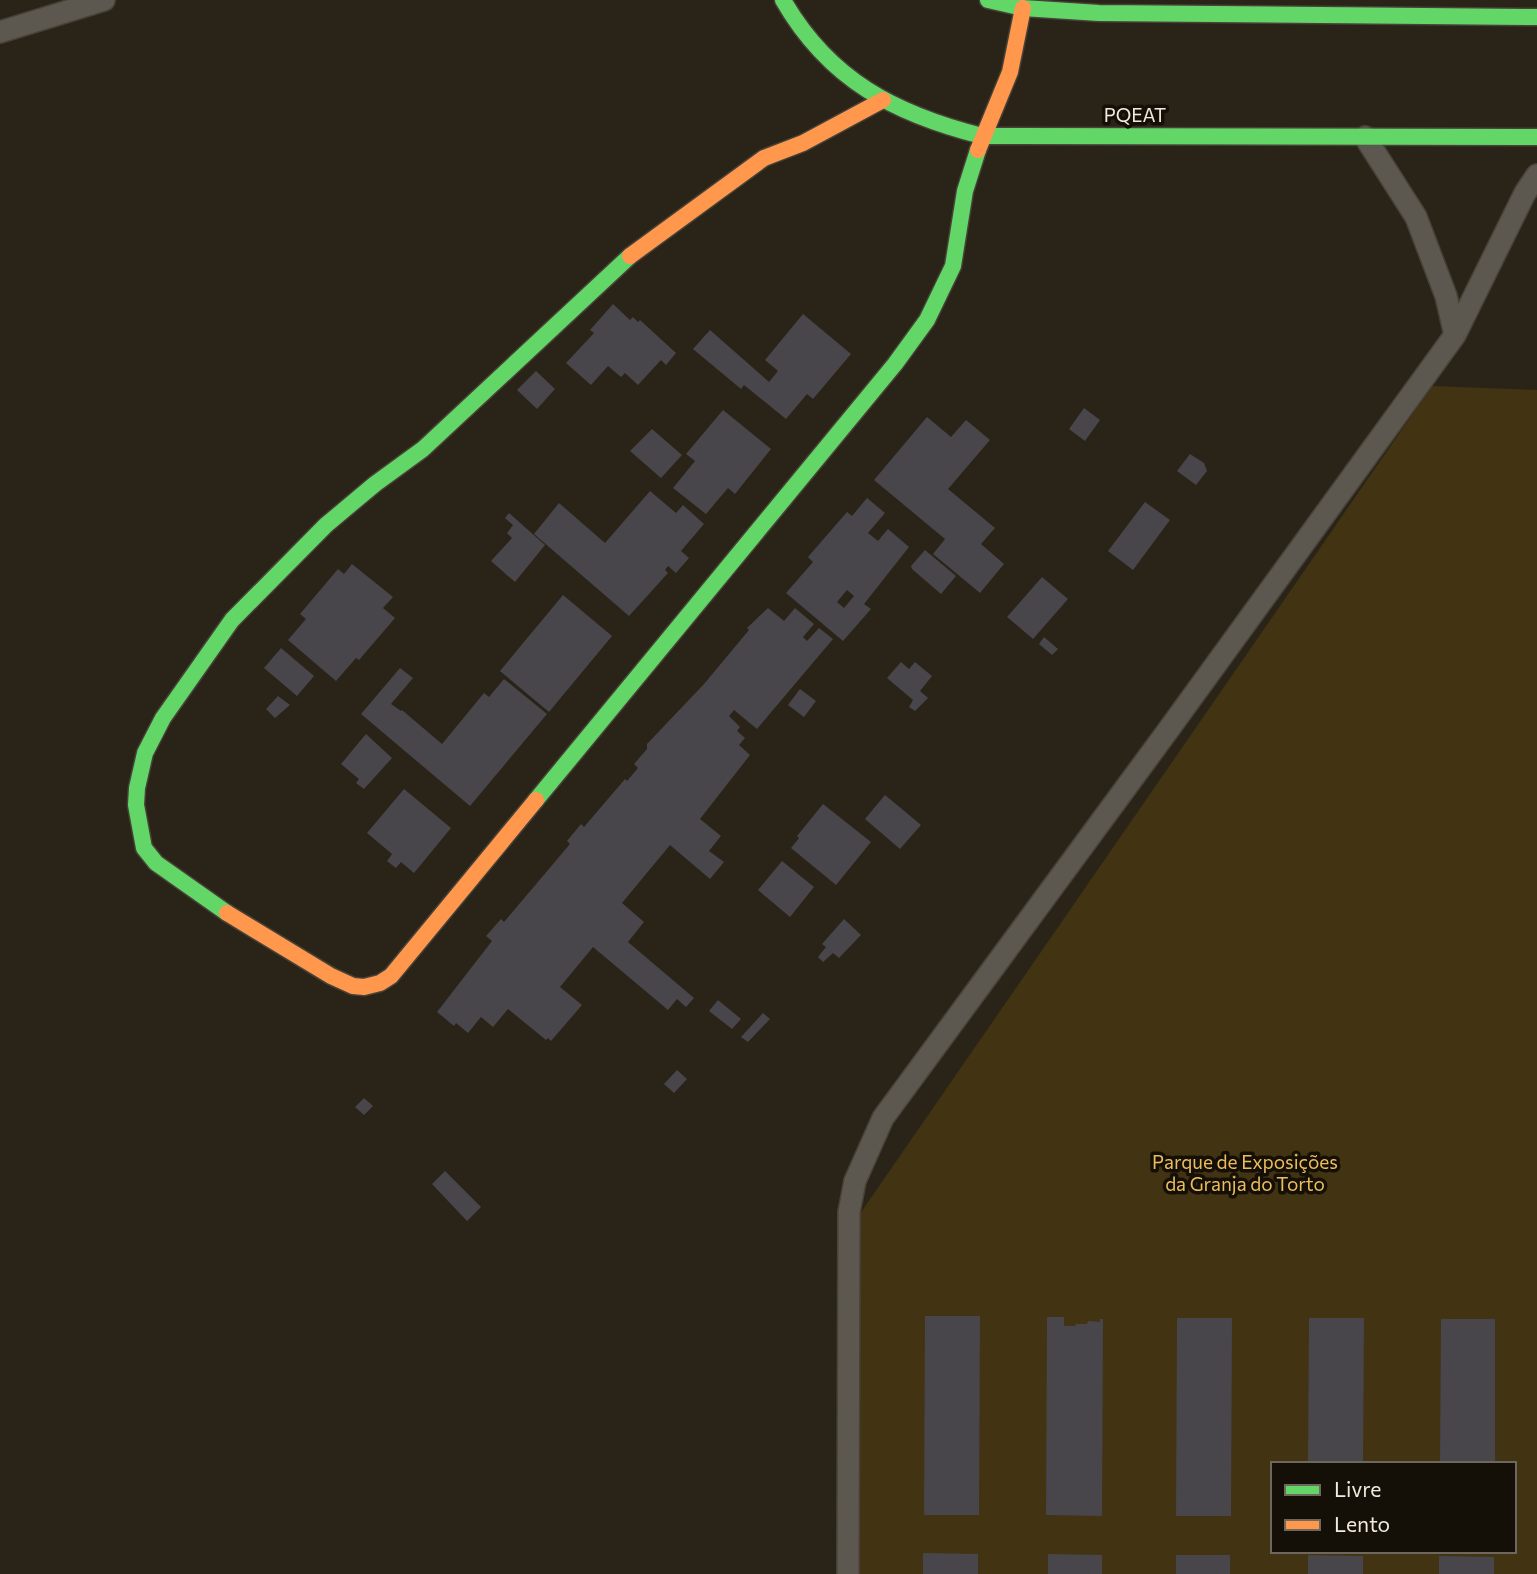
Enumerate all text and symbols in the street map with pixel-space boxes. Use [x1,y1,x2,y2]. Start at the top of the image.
street label: PQEAT [1104,103,1166,126]
park label: Parque de Exposições da Granja do Torto [1152,1150,1338,1195]
legend [1271,1462,1516,1553]
text: Livre [1334,1476,1381,1501]
text: Lento [1334,1511,1390,1536]

